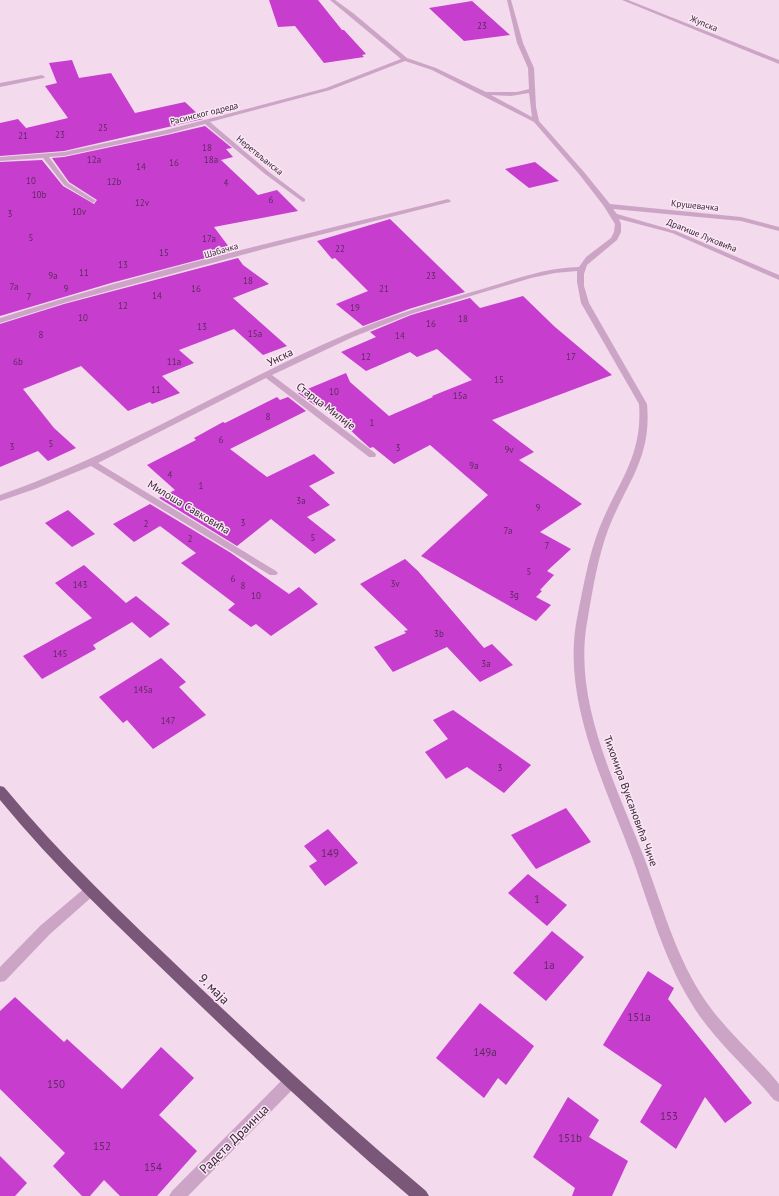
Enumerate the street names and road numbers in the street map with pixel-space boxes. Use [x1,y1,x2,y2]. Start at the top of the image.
street label: Жупска [688,12,720,34]
street label: Расинског одреда [169,99,239,127]
street label: Неретвљанска [234,133,286,177]
street label: Крушевачка [671,197,719,213]
street label: Драгише Луковића [665,216,739,254]
street label: Шабачка [203,240,239,260]
street label: Унска [265,345,295,369]
street label: Старца Милије [294,379,359,433]
street label: Милоша Савковића [145,477,233,537]
street label: Тихомира Вуксановића Чиче [601,734,661,869]
street label: 9. маја [195,970,233,1008]
street label: Радета Драинца [196,1101,272,1177]

